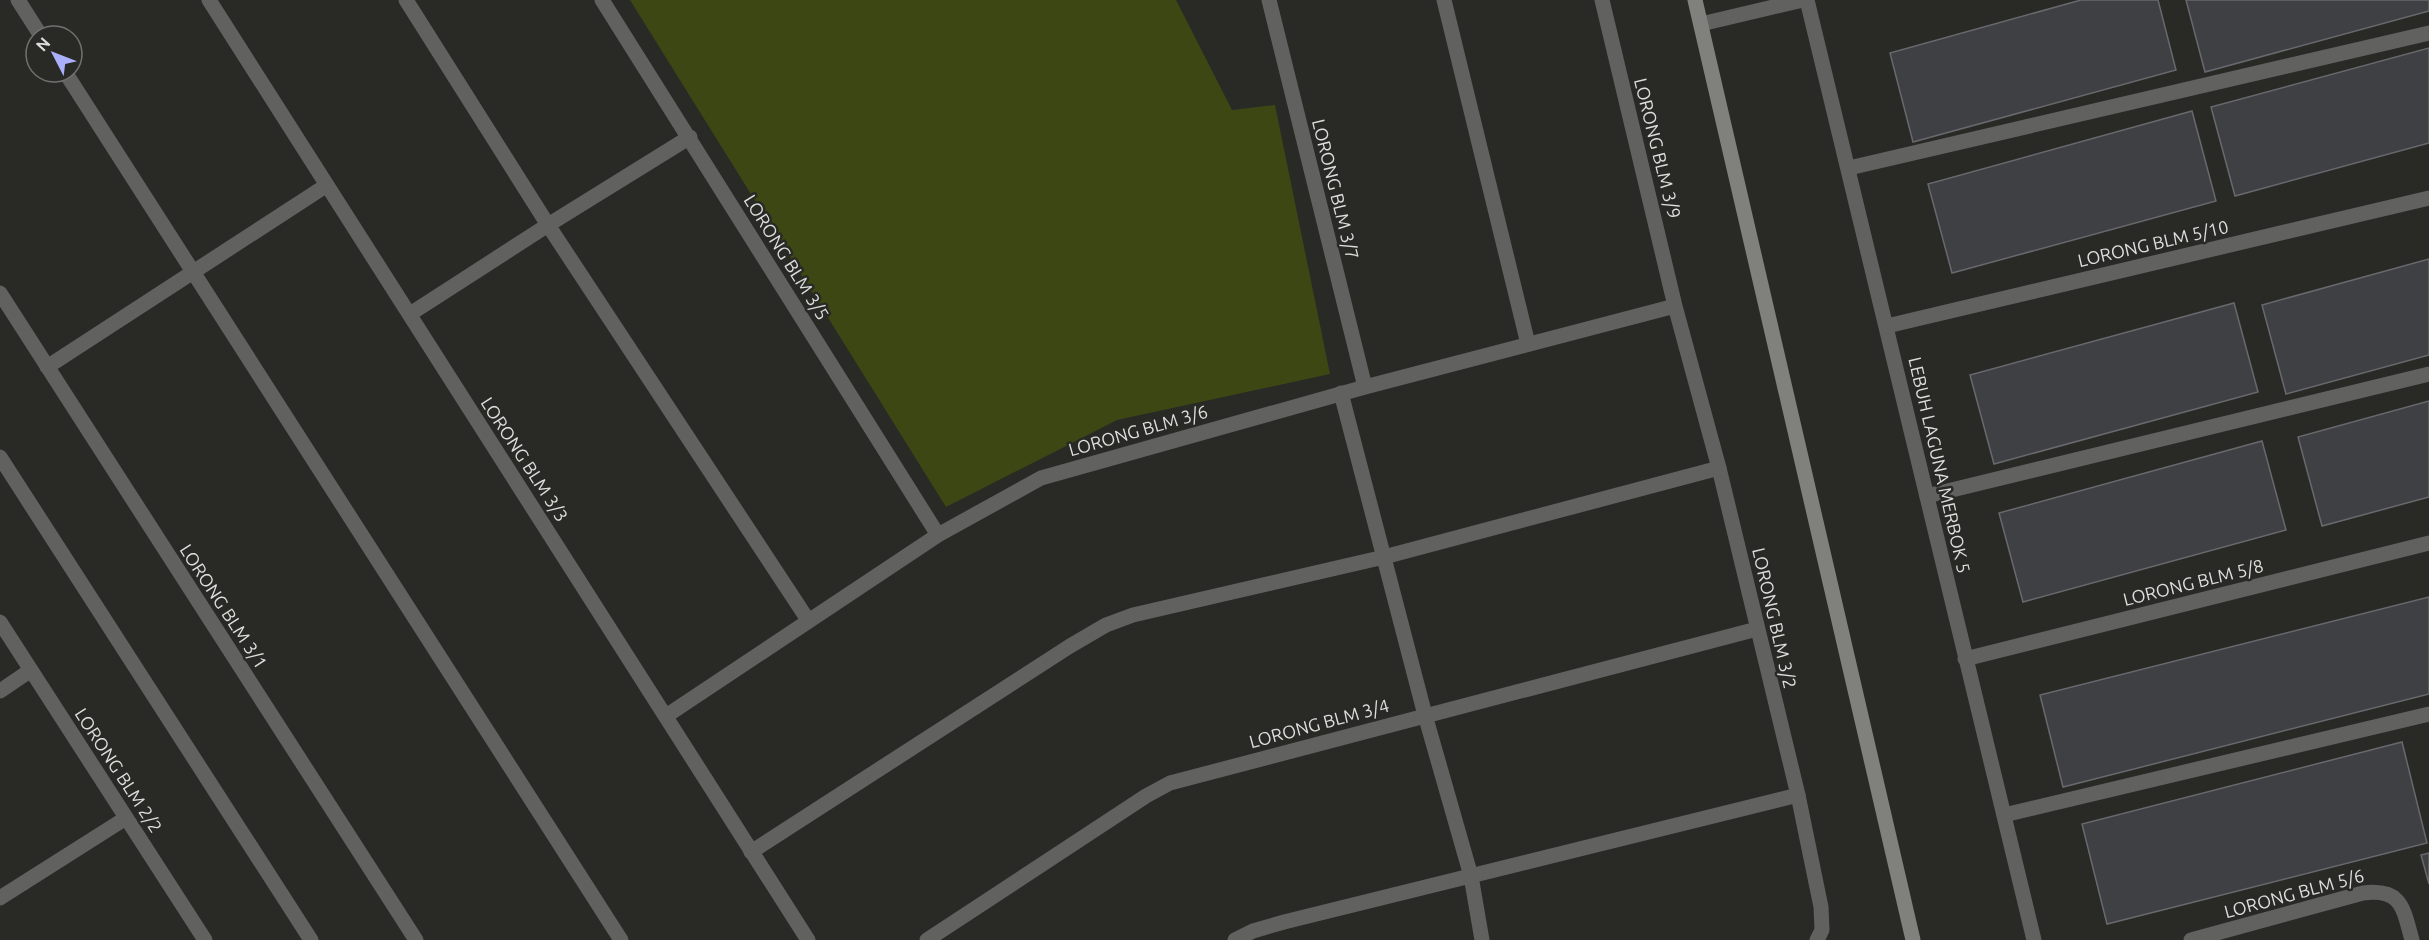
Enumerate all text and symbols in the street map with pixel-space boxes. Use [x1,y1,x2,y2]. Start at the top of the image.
north arrow [24,24,84,84]
text: N [32,34,54,54]
street label: LORONG BLM 3/9 [1631,76,1685,220]
street label: LORONG BLM 3/7 [1309,117,1363,261]
street label: LORONG BLM 3/5 [740,191,834,323]
street label: LORONG BLM 5/10 [2076,216,2230,270]
street label: LEBUH LAGUNA MERBOK 5 [1905,355,1975,575]
street label: LORONG BLM 3/3 [477,393,573,525]
street label: LORONG BLM 3/6 [1066,401,1210,459]
street label: LORONG BLM 3/1 [176,540,272,672]
street label: LORONG BLM 3/2 [1749,546,1801,690]
street label: LORONG BLM 5/8 [2121,555,2265,609]
street label: LORONG BLM 3/4 [1247,695,1391,751]
street label: LORONG BLM 2/2 [71,704,167,836]
street label: LORONG BLM 5/6 [2222,865,2366,921]

